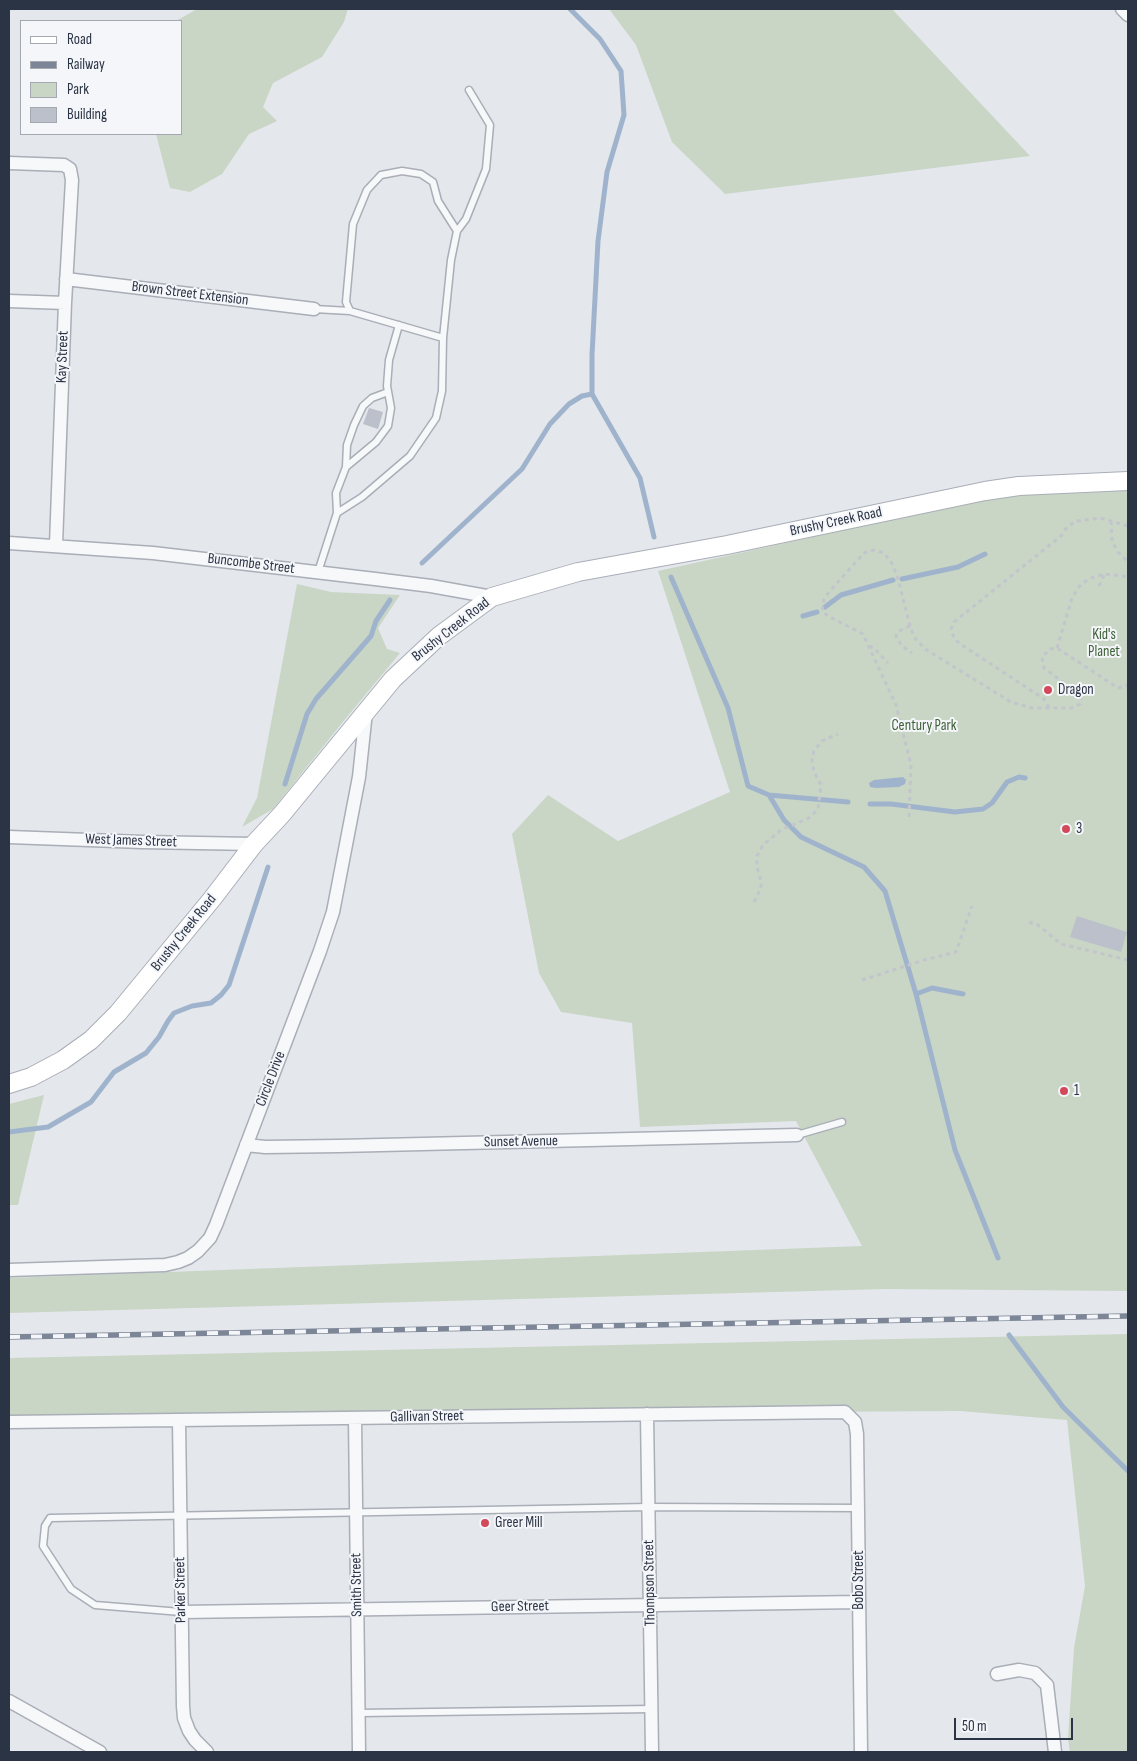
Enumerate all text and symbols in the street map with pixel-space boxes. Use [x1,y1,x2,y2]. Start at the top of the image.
legend [20,20,182,135]
text: Road [67,30,92,49]
text: Railway [67,55,105,74]
text: Park [67,80,89,99]
text: Building [67,105,107,124]
street label: Brown Street Extension [131,278,249,310]
street label: Kay Street [53,331,73,383]
street label: Brushy Creek Road [788,503,884,541]
street label: Buncombe Street [207,550,295,578]
street label: Brushy Creek Road [409,594,493,666]
park label: Kid's Planet [1088,626,1120,661]
place label: Dragon [1058,681,1094,699]
marker: Dragon [1042,684,1054,696]
park label: Century Park [891,717,957,735]
place label: 3 [1076,820,1082,838]
marker: 3 [1060,823,1072,835]
street label: West James Street [85,830,177,852]
street label: Brushy Creek Road [148,891,220,975]
street label: Circle Drive [252,1049,290,1109]
place label: 1 [1074,1082,1079,1100]
marker: 1 [1058,1085,1070,1097]
street label: Sunset Avenue [484,1132,558,1152]
street label: Gallivan Street [390,1407,464,1427]
place label: Greer Mill [495,1514,543,1532]
marker: Greer Mill [479,1517,491,1529]
street label: Thompson Street [640,1540,660,1626]
street label: Bobo Street [850,1550,868,1610]
street label: Smith Street [347,1553,367,1617]
street label: Parker Street [171,1557,191,1623]
street label: Geer Street [491,1597,549,1617]
scale bar [957,1708,1076,1740]
text: 50 m [962,1717,987,1736]

